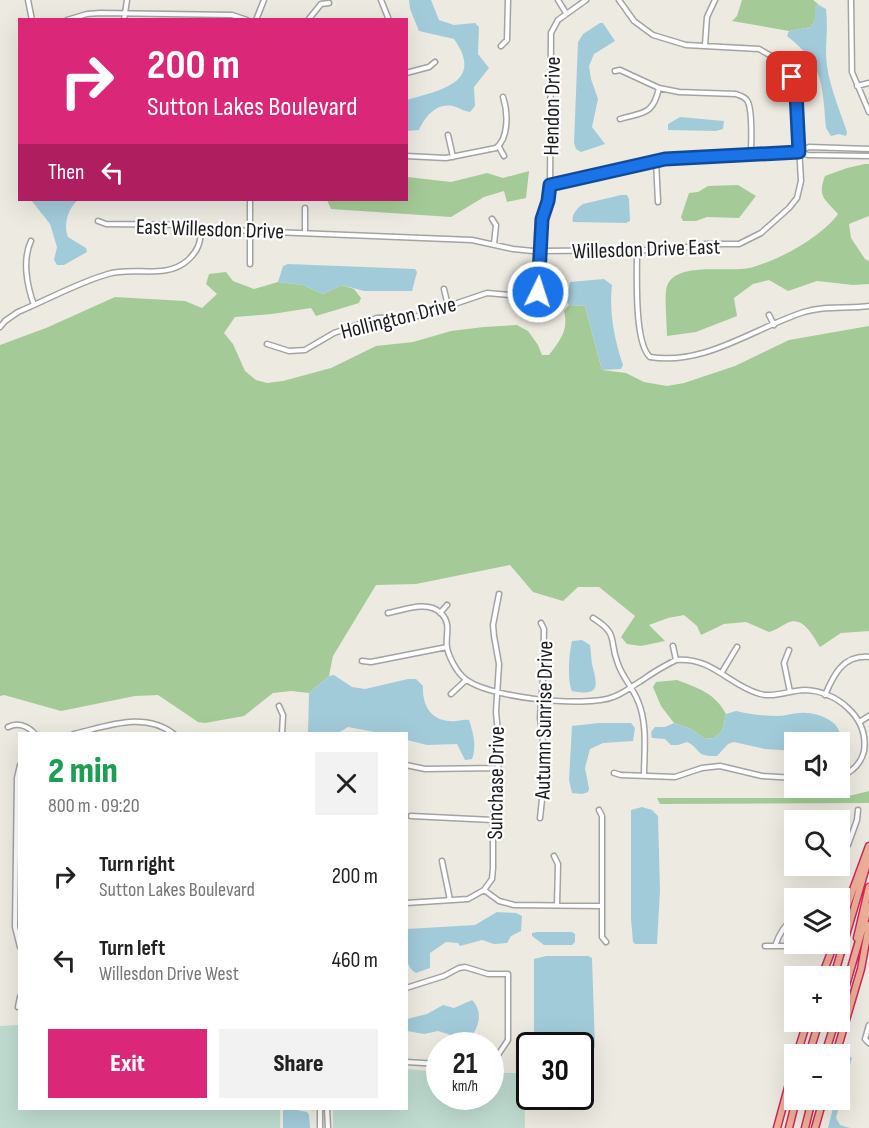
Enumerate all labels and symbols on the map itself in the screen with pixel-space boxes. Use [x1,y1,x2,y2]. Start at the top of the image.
pin [766,51,817,102]
street label: Hendon Drive [538,56,567,156]
street label: East Willesdon Drive [135,213,285,246]
street label: Willesdon Drive East [571,233,721,266]
position arrow [506,260,570,324]
street label: Hollington Drive [338,291,459,346]
street label: Autumn Sunrise Drive [530,640,559,801]
street label: Sunchase Drive [482,726,511,840]
speed limit sign: 30 [516,1032,594,1110]

